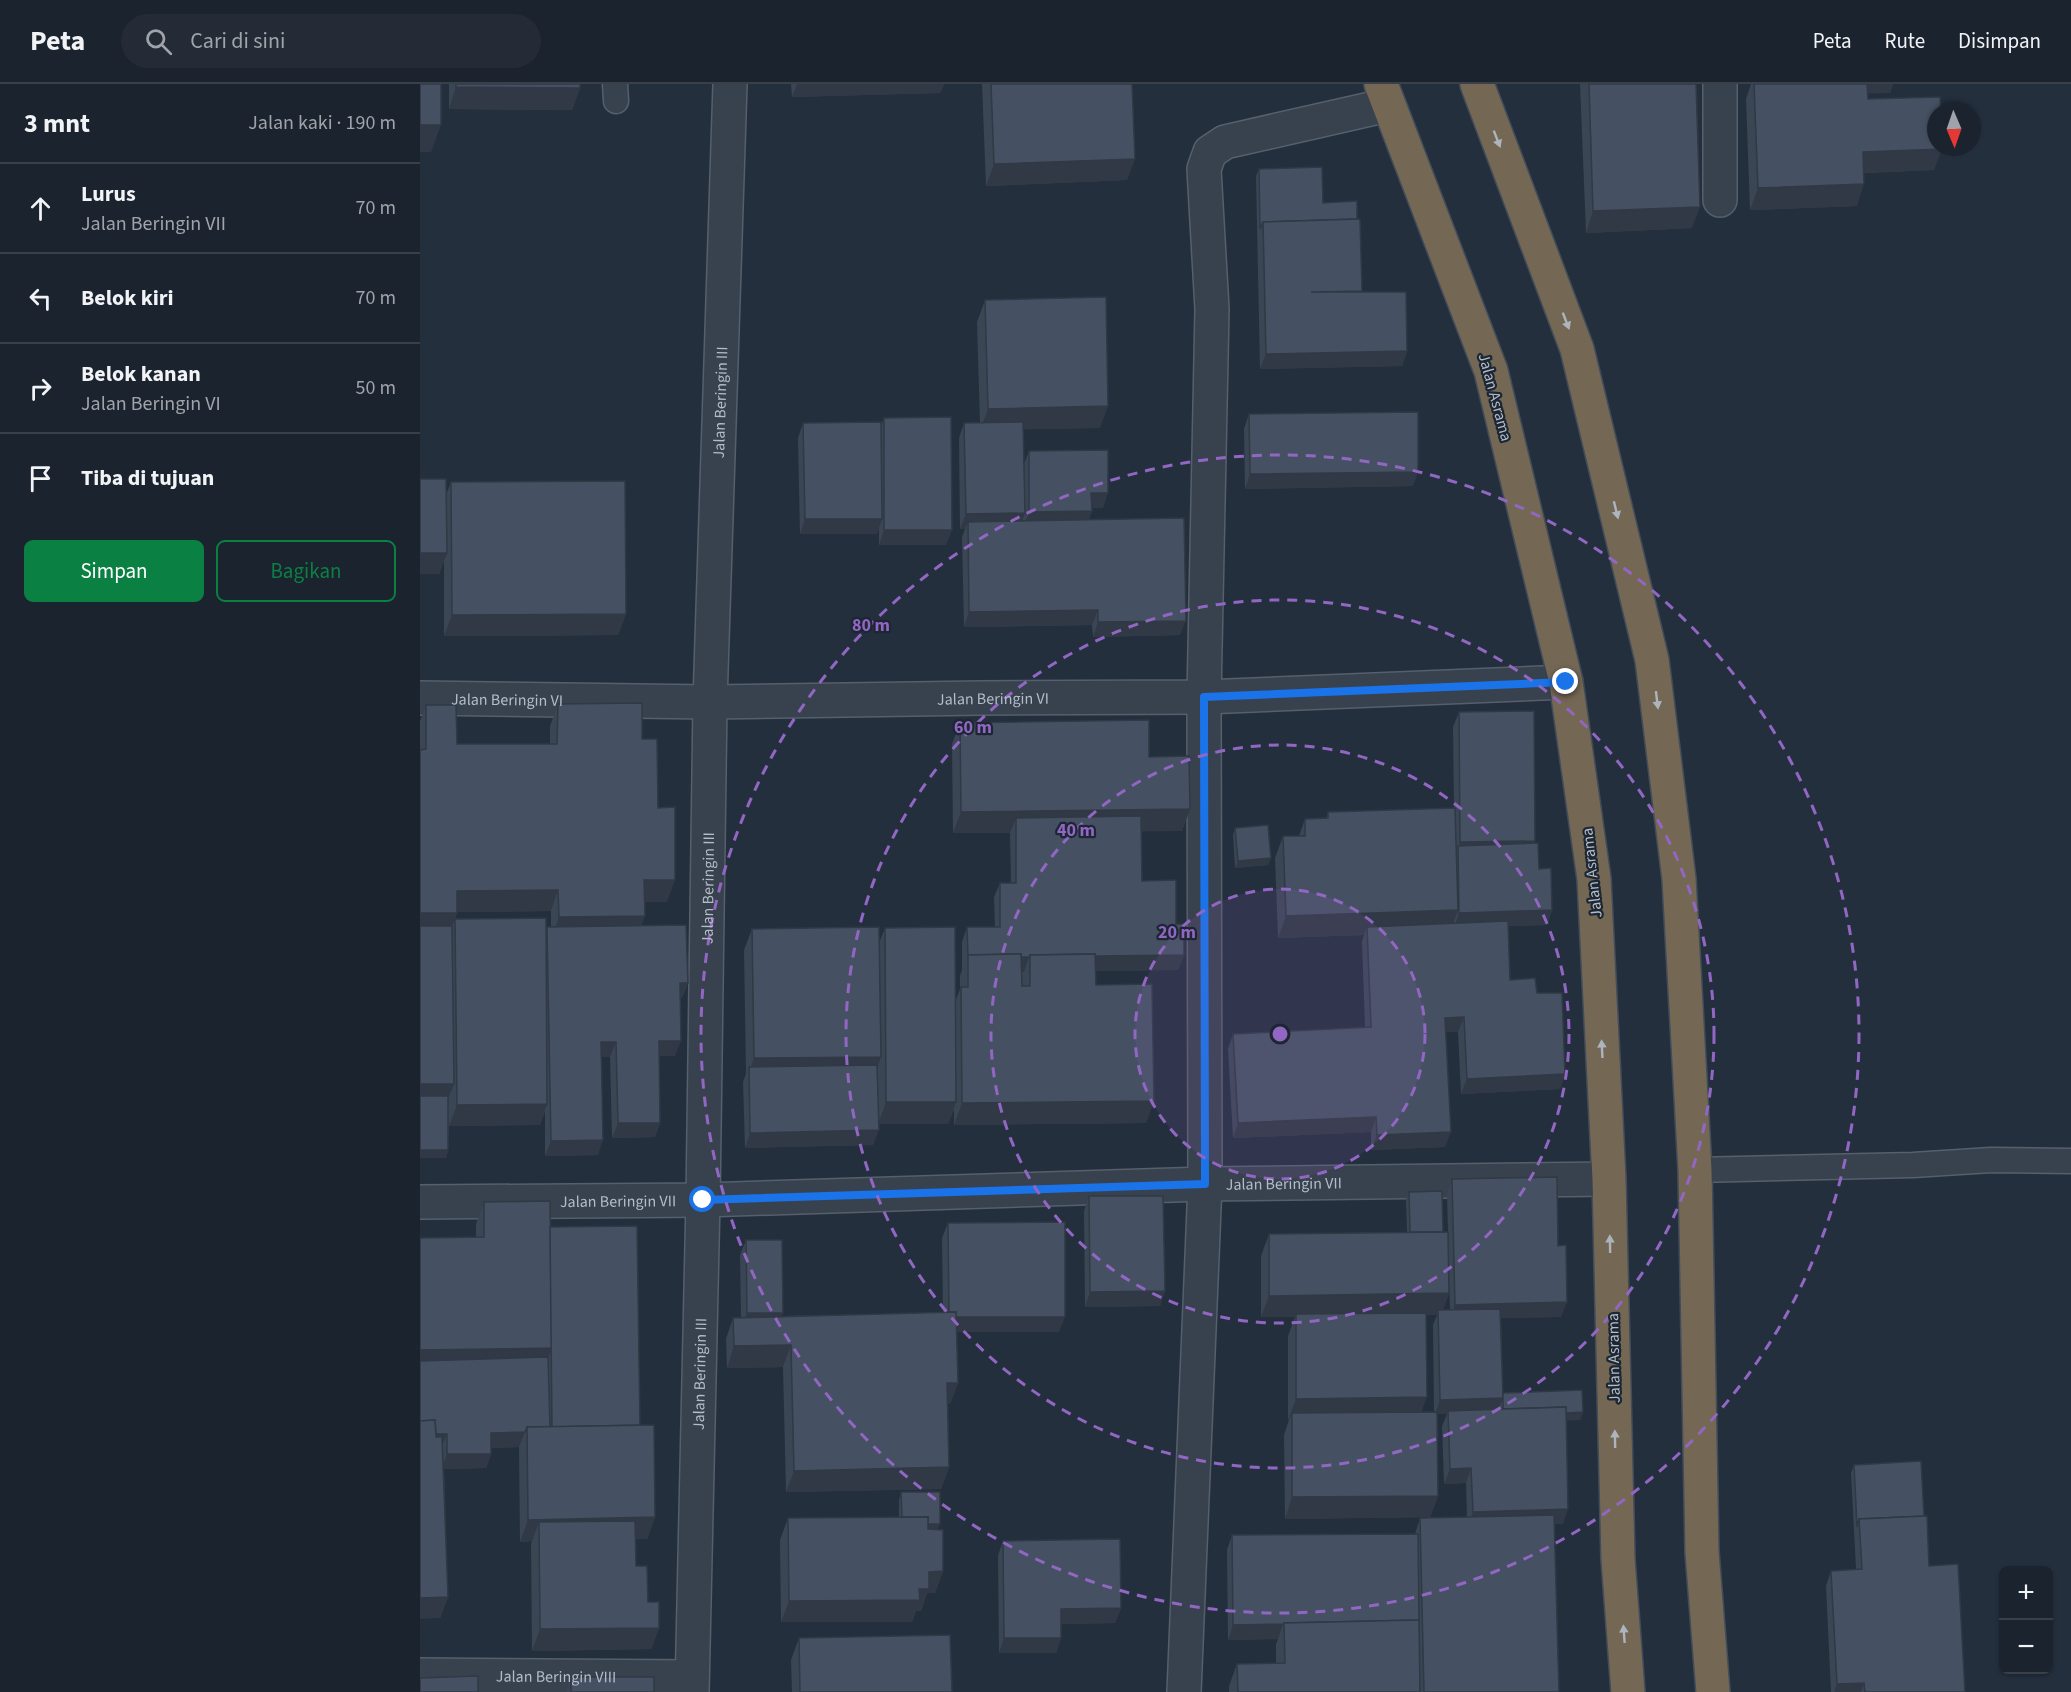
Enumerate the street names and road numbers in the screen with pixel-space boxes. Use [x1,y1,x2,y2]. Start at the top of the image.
street label: Jalan Beringin III [708,346,734,459]
street label: Jalan Asrama [1473,351,1517,444]
street label: Jalan Beringin VI [451,688,563,712]
street label: Jalan Beringin VI [937,688,1049,711]
street label: Jalan Asrama [1576,827,1608,919]
street label: Jalan Beringin III [697,832,720,944]
street label: Jalan Beringin VII [1226,1172,1342,1196]
street label: Jalan Beringin VII [560,1190,676,1213]
street label: Jalan Asrama [1602,1313,1626,1403]
street label: Jalan Beringin III [688,1318,712,1430]
street label: Jalan Beringin VIII [496,1666,616,1688]

